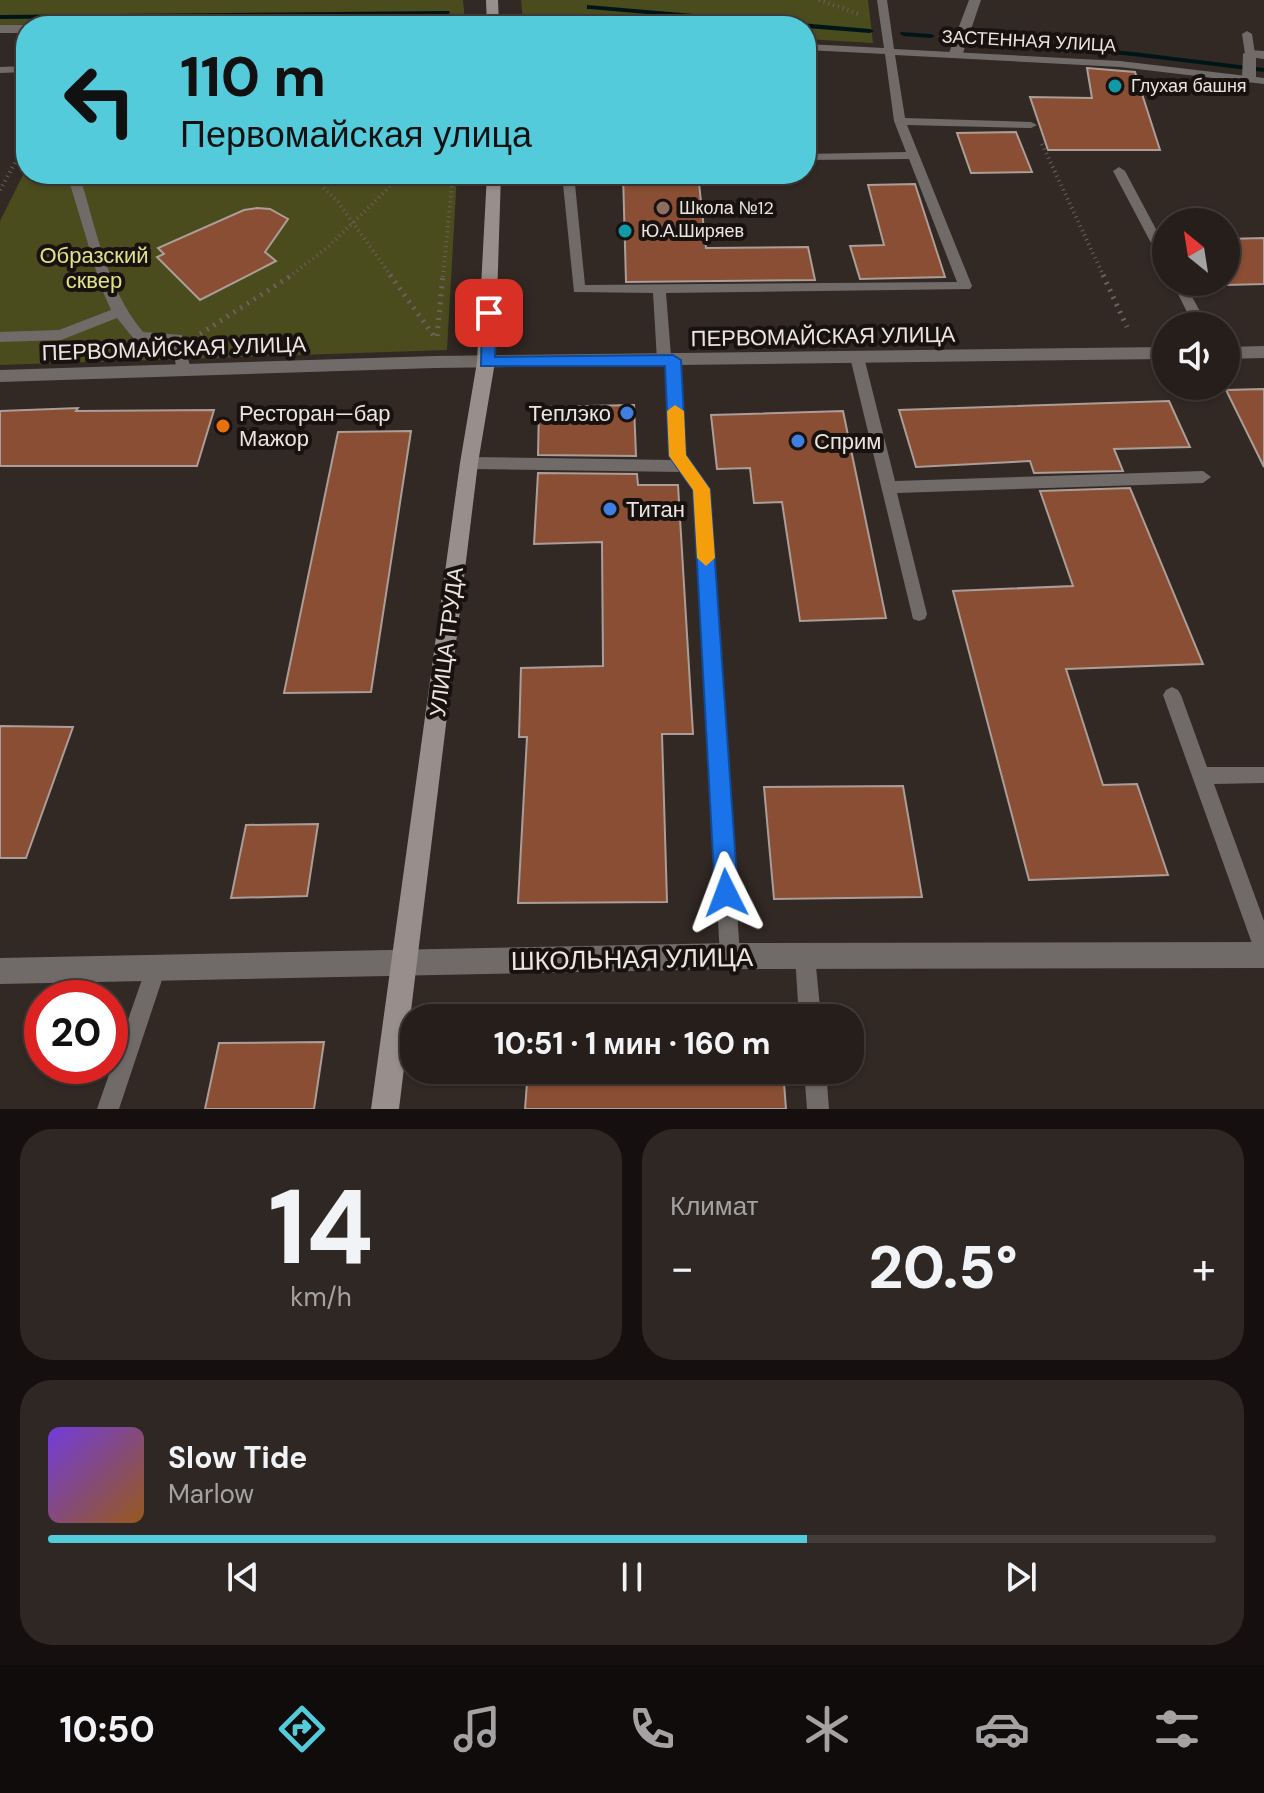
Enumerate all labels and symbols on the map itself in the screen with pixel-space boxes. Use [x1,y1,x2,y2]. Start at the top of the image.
street label: ЗАСТЕННАЯ УЛИЦА [941,24,1117,58]
place label: Глухая башня [1131,74,1247,98]
marker: Глухая башня [1106,77,1124,95]
place label: Школа №12 [679,196,774,220]
marker: Школа №12 [654,199,672,217]
north arrow [1152,208,1240,296]
place label: Ю.А.Ширяев [641,219,744,243]
marker: Ю.А.Ширяев [616,222,634,240]
park label: Образский сквер [40,241,148,295]
pin [455,279,523,347]
street label: ПЕРВОМАЙСКАЯ УЛИЦА [690,320,956,353]
street label: ПЕРВОМАЙСКАЯ УЛИЦА [41,329,307,368]
place label: Ресторан—бар Мажор [239,399,390,453]
place label: Теплэко [528,399,611,428]
marker: Теплэко [618,404,636,422]
marker: Ресторан—бар Мажор [214,417,232,435]
place label: Сприм [814,427,881,456]
marker: Сприм [789,432,807,450]
place label: Титан [626,495,685,524]
marker: Титан [601,500,619,518]
street label: УЛИЦА ТРУДА [423,565,470,719]
position arrow [684,851,768,935]
street label: ШКОЛЬНАЯ УЛИЦА [510,940,754,978]
speed limit sign: 20 [24,980,128,1084]

